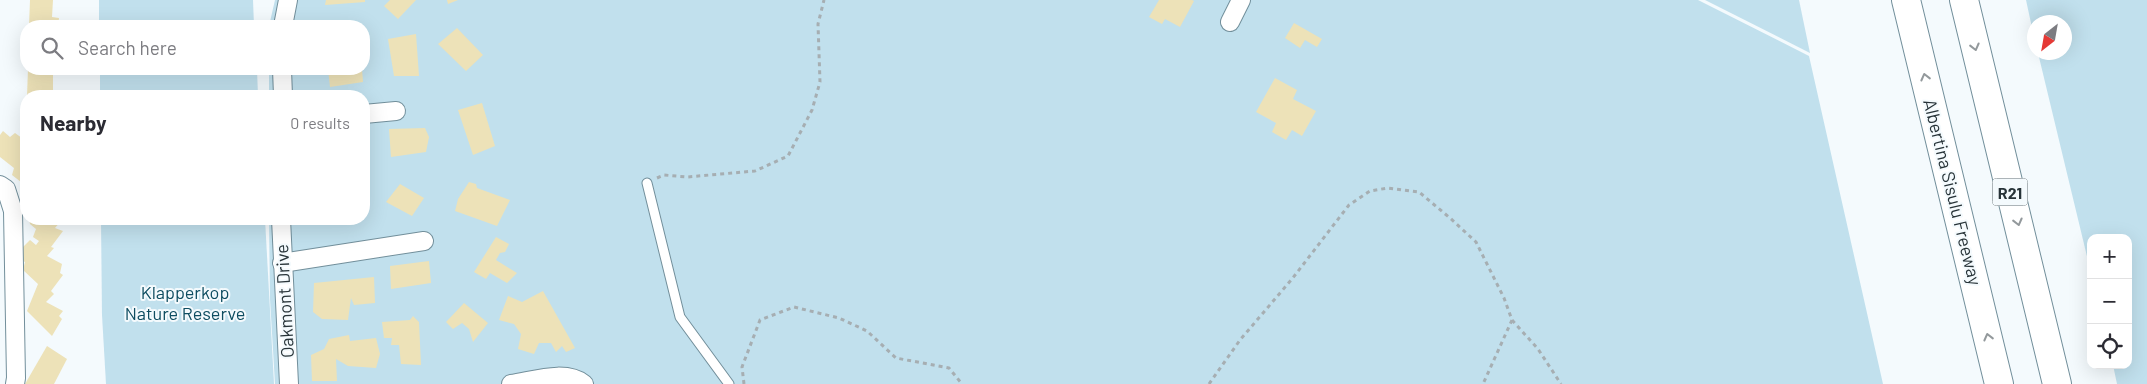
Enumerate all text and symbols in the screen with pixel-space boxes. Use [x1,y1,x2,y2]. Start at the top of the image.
north arrow [2027,15,2072,60]
search box [20,20,370,75]
icon: search [38,34,66,62]
text: Search here [78,36,177,59]
one-way arrow [1969,43,1980,52]
one-way arrow [1920,72,1931,81]
street label: Albertina Sisulu Freeway [1919,97,1987,287]
text: Nearby [40,110,106,135]
text: 0 results [290,113,350,132]
road number: R21 [1992,178,2028,206]
one-way arrow [2012,218,2023,227]
map controls [2087,234,2132,369]
button: + [2087,234,2132,279]
street label: Oakmont Drive [270,244,298,358]
button: − [2087,279,2132,324]
park label: Klapperkop Nature Reserve [125,281,245,324]
button: locate [2087,324,2132,369]
one-way arrow [1983,332,1994,341]

